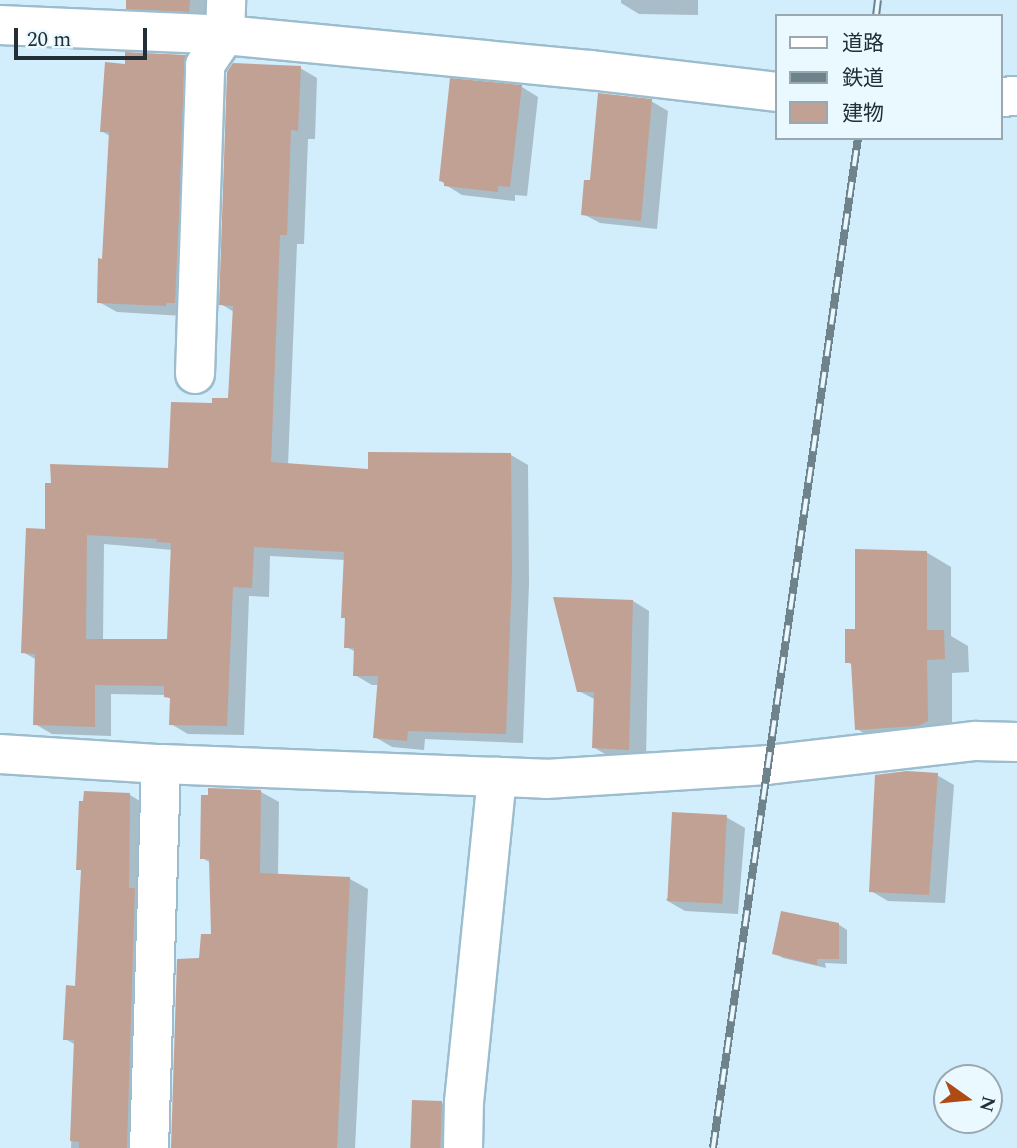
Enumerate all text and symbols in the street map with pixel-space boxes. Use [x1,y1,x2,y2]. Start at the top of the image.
scale bar [18,14,150,58]
legend [776,14,1003,140]
text: 20 m [27,24,71,56]
text: 道路 [842,28,884,60]
text: 鉄道 [842,63,884,95]
text: 建物 [842,98,884,130]
north arrow [933,1064,1003,1134]
text: N [971,1093,1003,1115]

